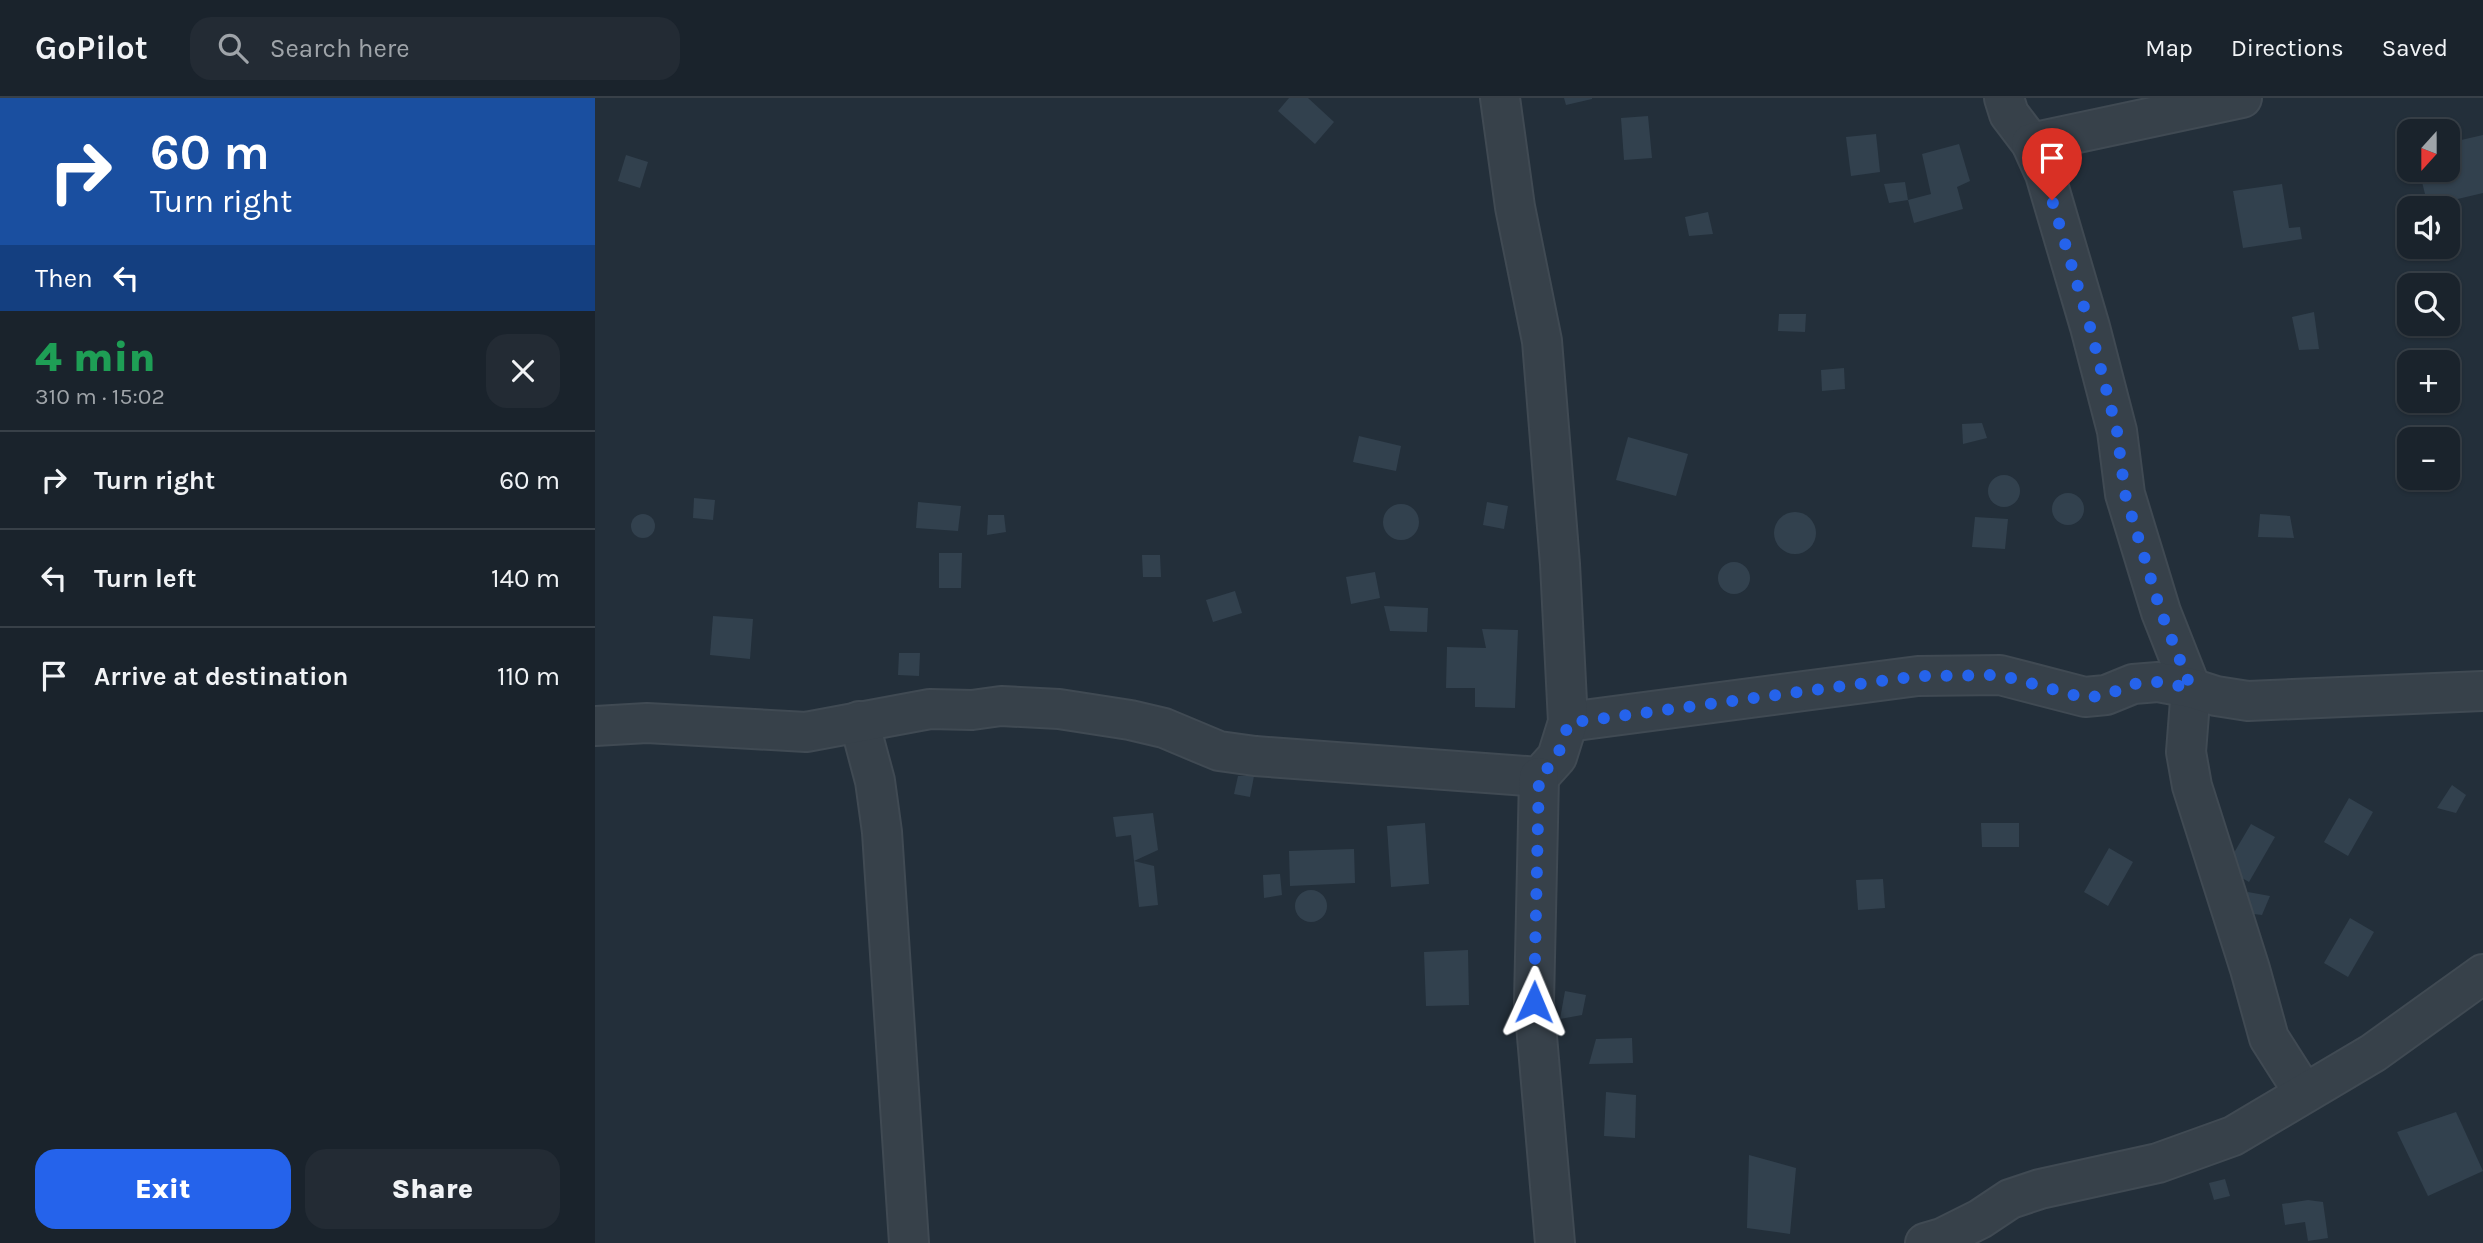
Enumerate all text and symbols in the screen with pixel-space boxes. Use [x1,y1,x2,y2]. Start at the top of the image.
search box [190,17,680,80]
text: GoPilot [35,29,148,67]
icon: search [214,29,252,67]
text: Search here [270,33,410,64]
text: Map [2145,34,2193,62]
text: Directions [2231,34,2344,62]
text: Saved [2382,34,2448,62]
north arrow [2397,119,2461,182]
map controls [2397,119,2460,490]
text: 60 m [150,124,270,181]
icon: right [35,126,126,217]
pin [2022,128,2082,200]
icon: arrive [2033,139,2071,177]
text: Turn right [150,183,292,220]
button: sound [2397,196,2460,259]
icon: left [107,259,145,297]
text: Then [35,263,93,294]
button: search [2397,273,2460,336]
text: 4 min [35,332,156,382]
button: close [486,334,560,408]
button: + [2397,350,2460,413]
text: 310 m · 15:02 [35,383,165,410]
button: − [2397,427,2460,490]
icon: right [35,461,73,499]
text: Turn right [94,465,215,496]
text: 60 m [499,465,560,496]
icon: left [35,559,73,597]
text: Turn left [94,563,196,594]
text: 140 m [491,563,560,594]
icon: arrive [35,657,73,695]
text: Arrive at destination [94,661,348,692]
text: 110 m [497,661,560,692]
position arrow [1497,965,1571,1039]
button: Exit [35,1149,291,1229]
button: Share [305,1149,560,1229]

